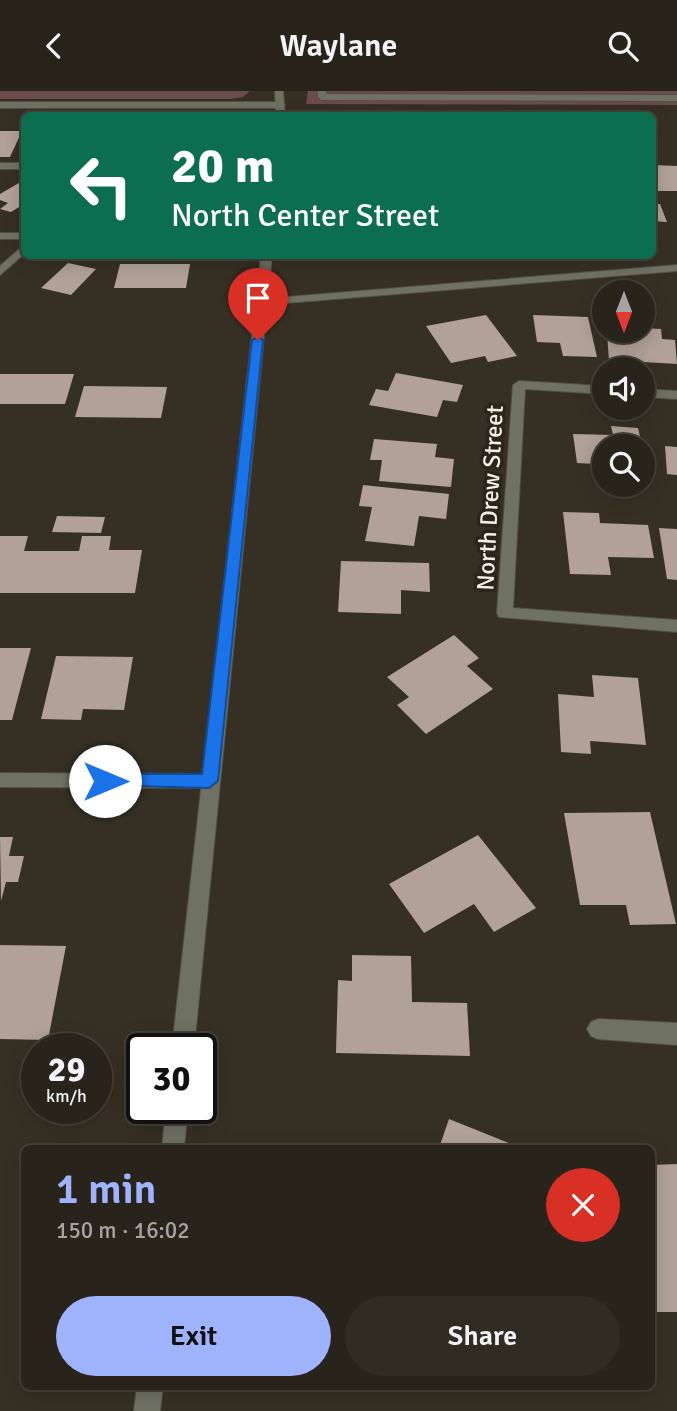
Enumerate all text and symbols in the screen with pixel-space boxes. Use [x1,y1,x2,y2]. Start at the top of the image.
text: Waylane [280,26,397,65]
icon: back [35,27,73,65]
icon: search [604,27,642,65]
text: 20 m [171,136,274,196]
icon: left [56,140,147,231]
text: North Center Street [171,196,439,235]
pin [228,268,288,340]
icon: arrive [239,279,277,317]
north arrow [592,280,654,343]
map controls [592,280,655,497]
button: sound [592,357,655,420]
street label: North Drew Street [470,405,510,591]
button: search [592,434,655,497]
position arrow [68,744,142,818]
speed limit sign: 30 [126,1033,217,1124]
text: 29 [48,1048,85,1091]
text: km/h [46,1085,87,1107]
text: 1 min [56,1164,157,1215]
button: close [546,1168,620,1242]
text: 150 m · 16:02 [56,1216,190,1245]
button: Exit [56,1296,331,1376]
button: Share [345,1296,620,1376]

